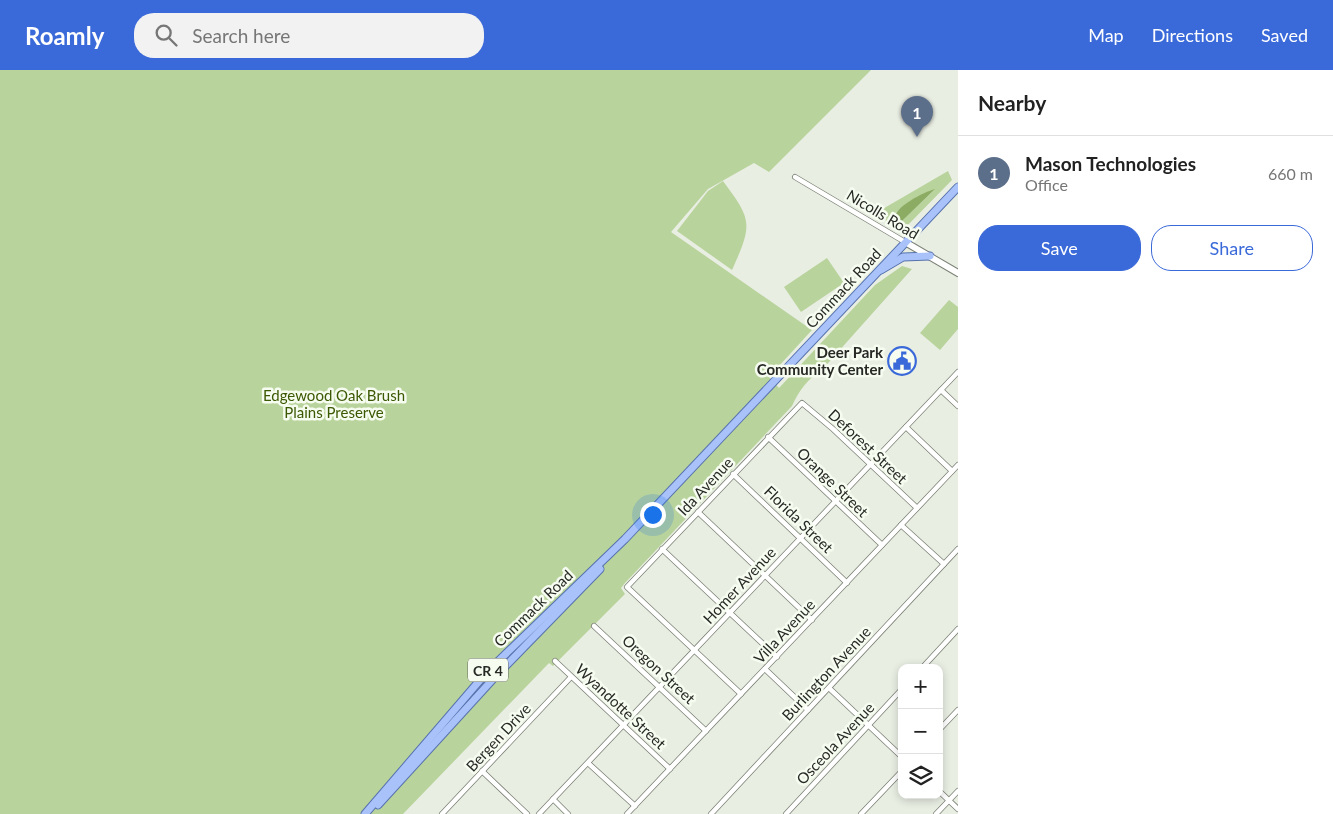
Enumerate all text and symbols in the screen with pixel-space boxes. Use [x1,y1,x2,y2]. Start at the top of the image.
search box [134,13,484,58]
text: Roamly [25,21,104,50]
icon: search [152,21,180,49]
text: Search here [192,24,290,47]
text: Map [1088,24,1124,46]
text: Directions [1152,24,1233,46]
text: Saved [1261,24,1308,46]
text: Nearby [978,90,1046,115]
pin: 1 [901,96,933,137]
text: Mason Technologies [1025,152,1196,175]
text: 1 [989,164,999,183]
text: 660 m [1268,164,1313,183]
text: Office [1025,175,1068,194]
street label: Nicolls Road [844,185,922,243]
button: Save [978,225,1141,271]
button: Share [1151,225,1313,271]
street label: Commack Road [801,244,885,332]
place label: Deer Park Community Center [757,343,884,378]
public building icon: Deer Park Community Center [887,346,917,376]
park label: Edgewood Oak Brush Plains Preserve [263,386,405,421]
street label: Deforest Street [825,405,912,487]
street label: Orange Street [794,444,873,521]
street label: Ida Avenue [674,453,736,519]
street label: Florida Street [761,482,838,557]
your location [640,502,666,528]
street label: Homer Avenue [699,543,779,627]
street label: Commack Road [490,566,576,650]
street label: Villa Avenue [750,595,818,667]
street label: Burlington Avenue [778,622,874,724]
street label: Oregon Street [619,631,700,708]
road number: CR 4 [468,658,508,682]
street label: Wyandotte Street [572,660,670,753]
map controls [898,664,943,799]
button: + [898,664,943,709]
street label: Osceola Avenue [792,698,878,788]
street label: Bergen Drive [462,699,534,775]
button: − [898,709,943,754]
button: layers [898,754,943,799]

